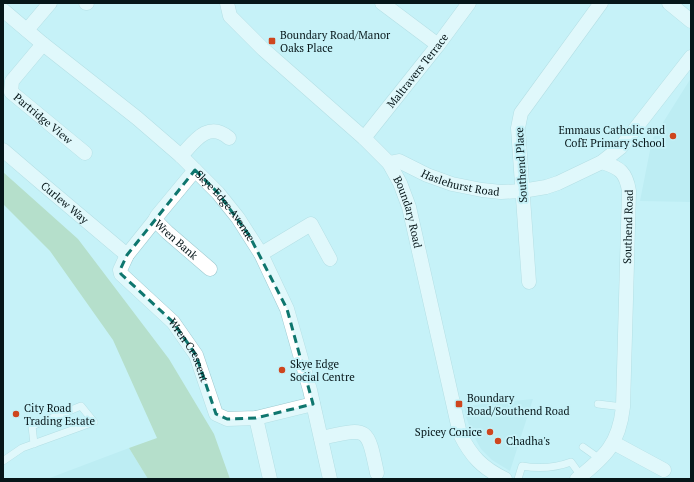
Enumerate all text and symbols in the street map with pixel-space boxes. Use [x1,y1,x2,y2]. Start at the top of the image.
place label: Boundary Road/Manor Oaks Place [280,28,391,55]
street label: Maltravers Terrace [384,30,451,111]
marker: Boundary Road/Manor Oaks Place [267,36,277,46]
street label: Partridge View [11,90,76,148]
place label: Emmaus Catholic and CofE Primary School [558,123,665,150]
street label: Southend Place [512,126,530,203]
marker: Emmaus Catholic and CofE Primary School [668,131,678,141]
street label: Haslehurst Road [419,166,500,199]
street label: Skye Edge Avenue [192,167,258,244]
street label: Boundary Road [390,173,425,249]
street label: Curlew Way [38,179,92,227]
street label: Southend Road [620,189,636,264]
street label: Wren Bank [152,217,201,263]
street label: Wren Crescent [166,316,212,384]
place label: Skye Edge Social Centre [290,357,355,384]
marker: Skye Edge Social Centre [277,365,287,375]
place label: Boundary Road/Southend Road [467,391,570,418]
marker: Boundary Road/Southend Road [454,399,464,409]
place label: City Road Trading Estate [24,401,96,428]
marker: City Road Trading Estate [11,409,21,419]
place label: Spicey Conice [415,425,482,439]
marker: Spicey Conice [485,427,495,437]
place label: Chadha's [506,434,550,448]
marker: Chadha's [493,436,503,446]

